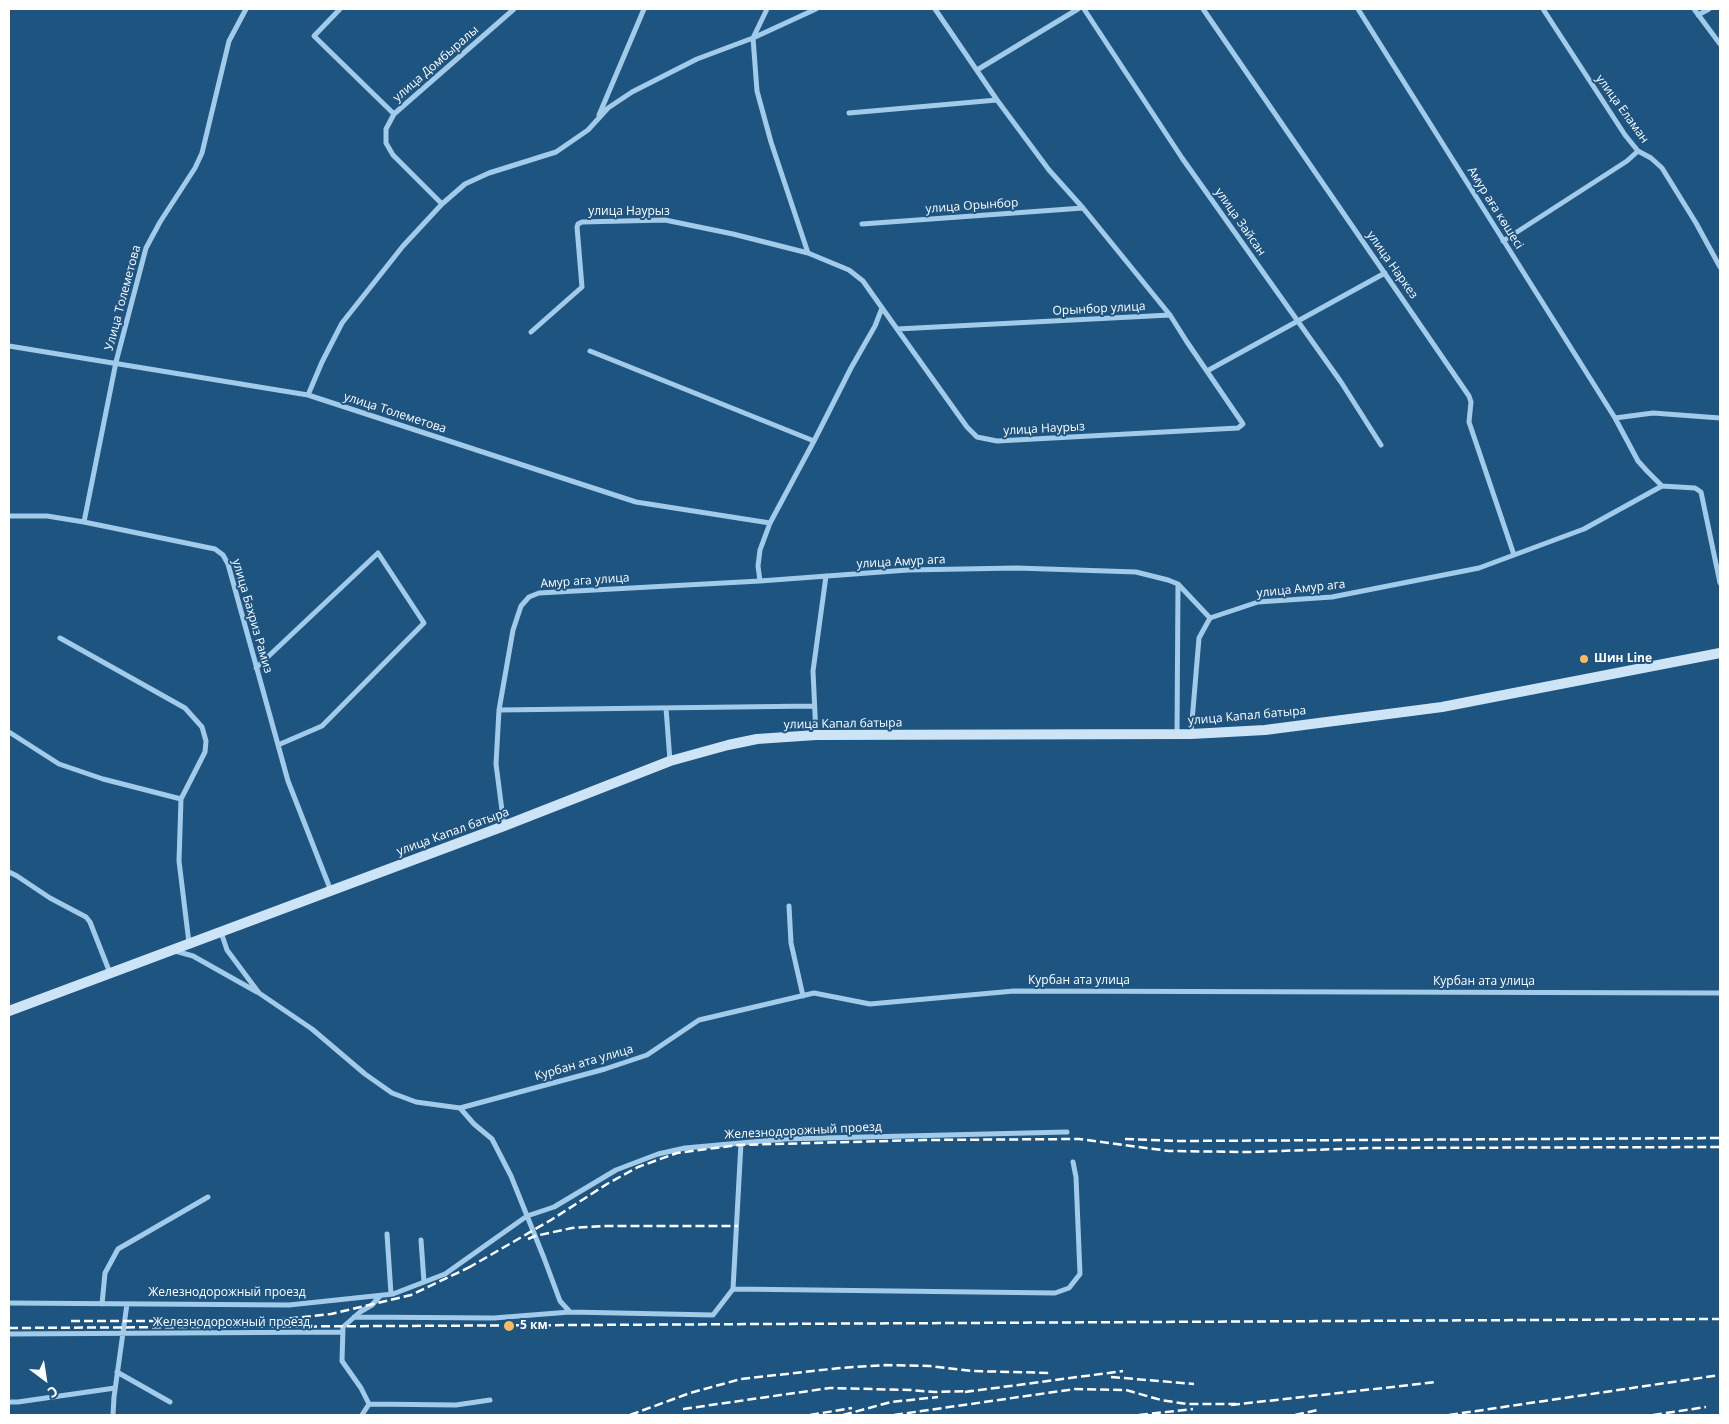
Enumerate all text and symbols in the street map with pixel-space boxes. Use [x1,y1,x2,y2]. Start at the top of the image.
street label: улица Домбыралы [390,23,482,105]
street label: улица Еламан [1592,72,1652,146]
street label: Амур аға көшесі [1464,164,1526,252]
street label: улица Зайсан [1211,185,1269,259]
street label: улица Орынбор [925,196,1019,216]
street label: улица Наурыз [588,205,670,219]
street label: улица Наркез [1363,228,1421,302]
street label: Улица Толеметова [102,244,144,352]
street label: Орынбор улица [1052,299,1146,319]
street label: улица Толеметова [342,390,448,436]
street label: улица Наурыз [1003,420,1085,438]
street label: улица Амур ага [856,552,946,572]
street label: улица Бахриз Рамиз [229,557,275,675]
street label: Амур ага улица [540,571,630,591]
street label: улица Амур ага [1256,577,1346,601]
place label: Шин Line [1594,652,1652,666]
marker: Шин Line [1578,653,1590,665]
street label: улица Капал батыра [1187,704,1307,728]
street label: улица Капал батыра [784,716,902,732]
street label: улица Капал батыра [395,805,511,859]
street label: Курбан ата улица [1028,974,1130,988]
street label: Курбан ата улица [1433,975,1535,989]
street label: Курбан ата улица [533,1042,635,1084]
street label: Железнодорожный проезд [724,1120,882,1142]
street label: Железнодорожный проезд [148,1286,306,1300]
street label: Железнодорожный проезд, [153,1316,313,1330]
marker: 5 км [502,1319,516,1333]
place label: 5 км [520,1319,548,1333]
north arrow [20,1354,70,1404]
text: С [44,1382,62,1403]

